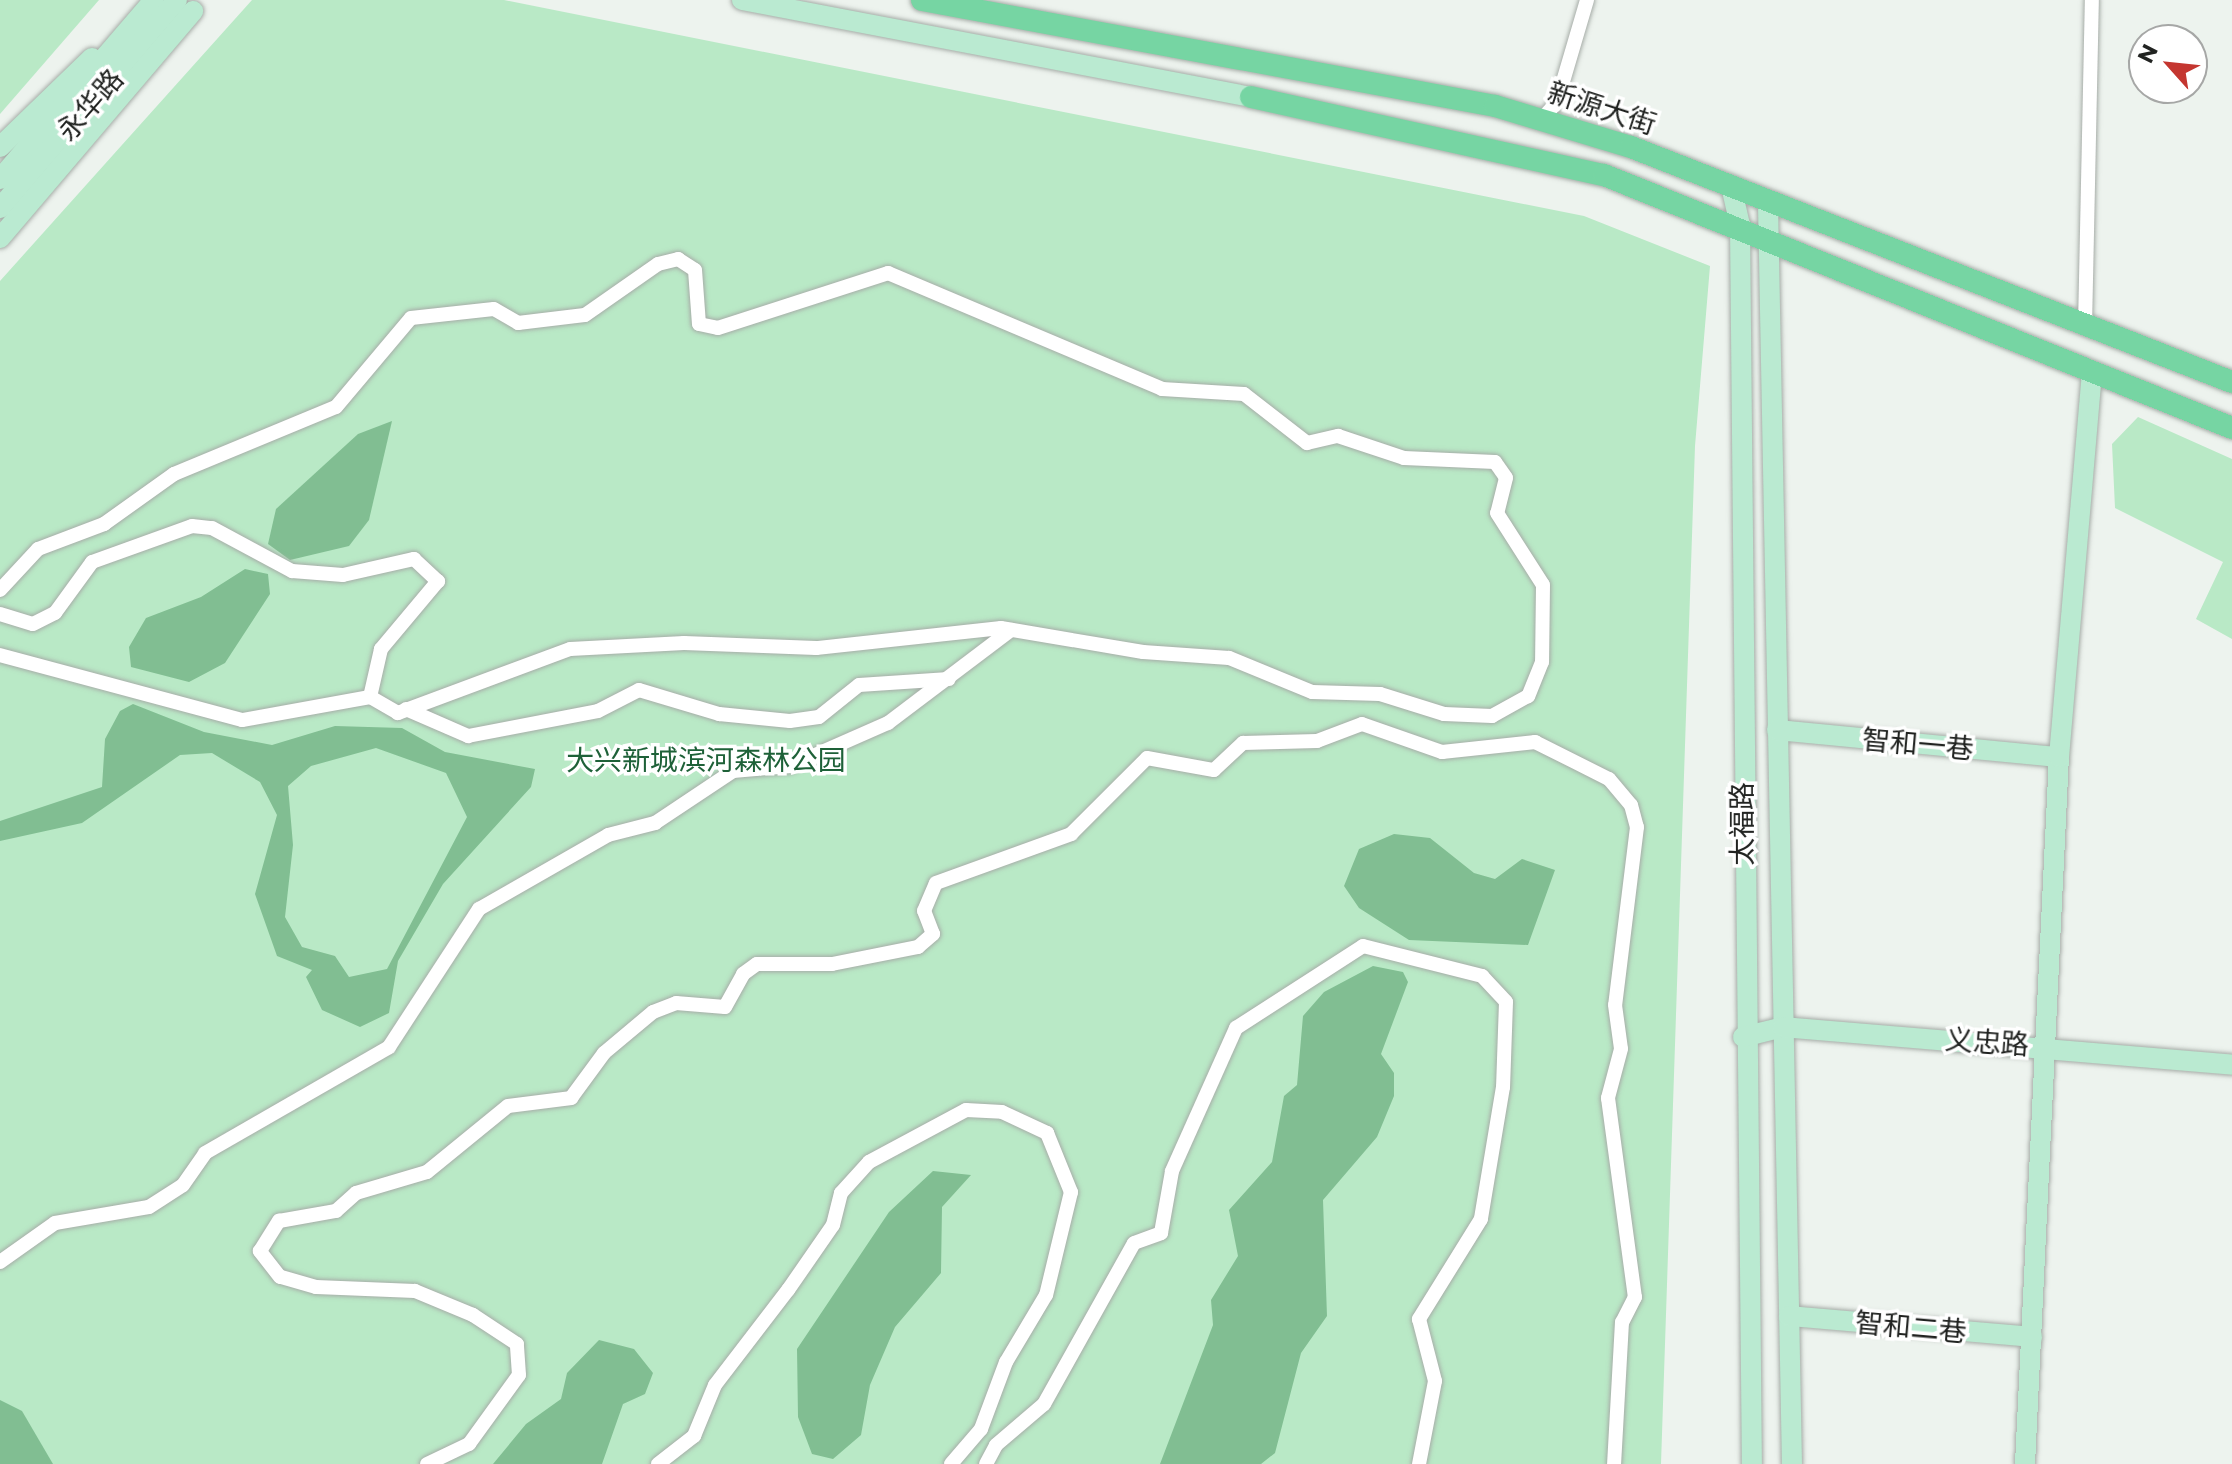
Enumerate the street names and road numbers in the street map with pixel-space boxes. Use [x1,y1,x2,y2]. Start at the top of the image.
street label: 永华路 [50,62,130,148]
street label: 新源大街 [1544,75,1660,141]
street label: 智和一巷 [1861,722,1975,766]
street label: 太福路 [1725,782,1759,866]
street label: 义忠路 [1944,1022,2030,1062]
street label: 智和二巷 [1854,1305,1968,1349]

